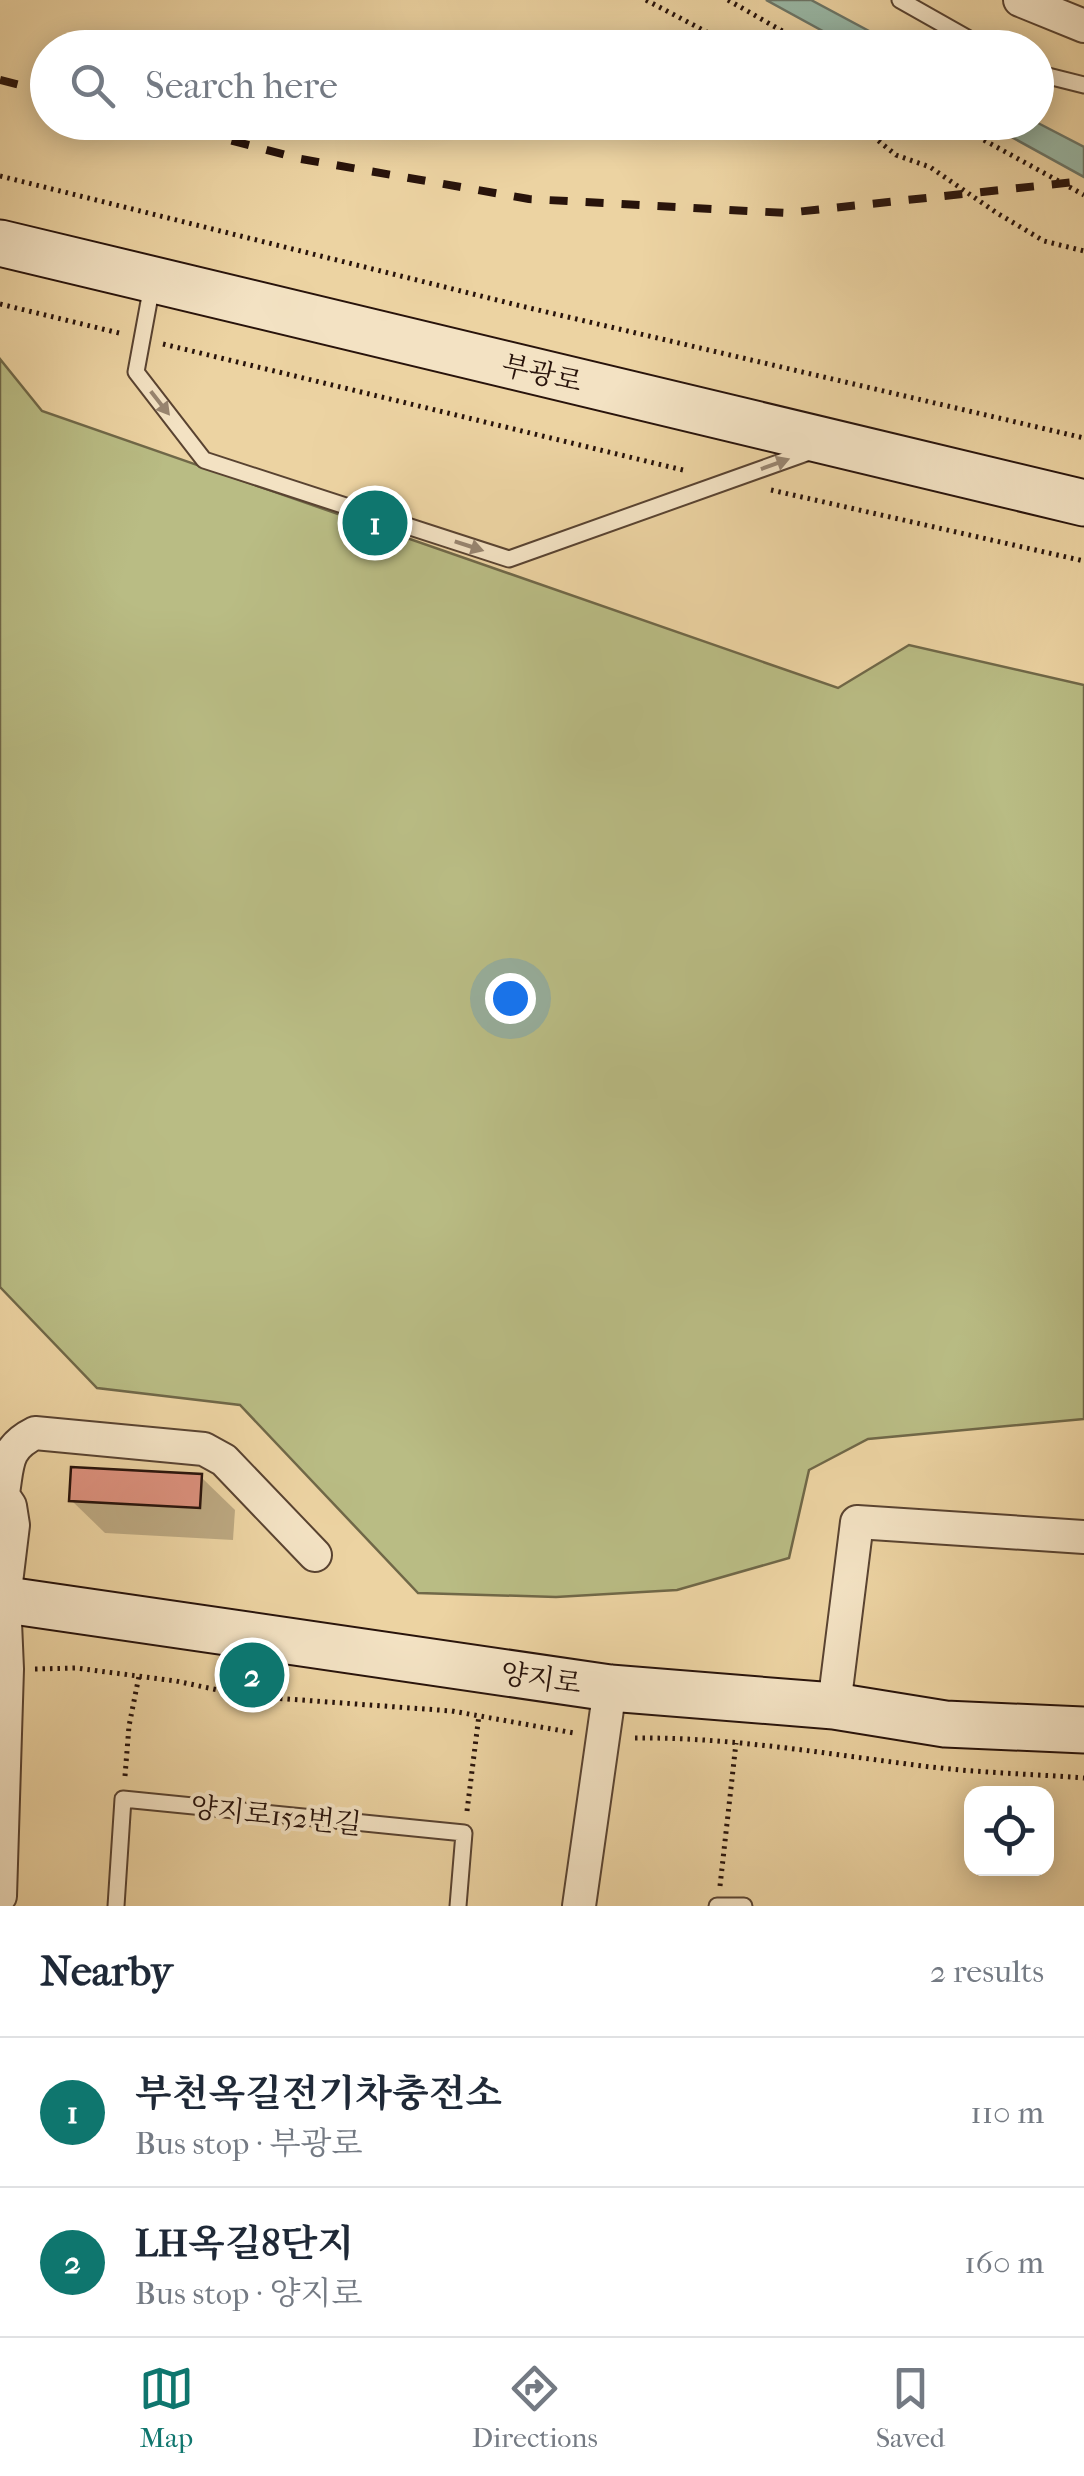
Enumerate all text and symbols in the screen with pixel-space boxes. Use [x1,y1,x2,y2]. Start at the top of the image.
search box [30,30,1054,140]
icon: search [65,58,120,113]
text: Search here [145,63,338,108]
street label: 부광로 [499,348,585,399]
one-way arrow [149,389,170,415]
one-way arrow [761,456,791,471]
pin: 1 [342,486,408,560]
one-way arrow [454,540,484,555]
your location [485,973,536,1024]
pin: 2 [220,1638,284,1712]
street label: 양지로 [498,1657,583,1700]
map controls [964,1786,1054,1876]
button: locate [964,1786,1054,1876]
street label: 양지로152번길 [189,1790,363,1841]
text: Nearby [40,1947,172,1996]
text: 2 results [930,1953,1044,1990]
text: 부천옥길전기차충전소 [135,2071,502,2116]
text: 1 [67,2094,78,2131]
text: 110 m [970,2094,1044,2131]
text: Bus stop · 부광로 [135,2125,362,2162]
text: LH옥길8단지 [135,2221,354,2266]
text: 2 [64,2244,81,2281]
text: 160 m [964,2244,1044,2281]
text: Bus stop · 양지로 [135,2275,362,2312]
tab: Map [139,2361,194,2454]
tab: Directions [472,2361,598,2454]
tab: Saved [876,2361,945,2454]

